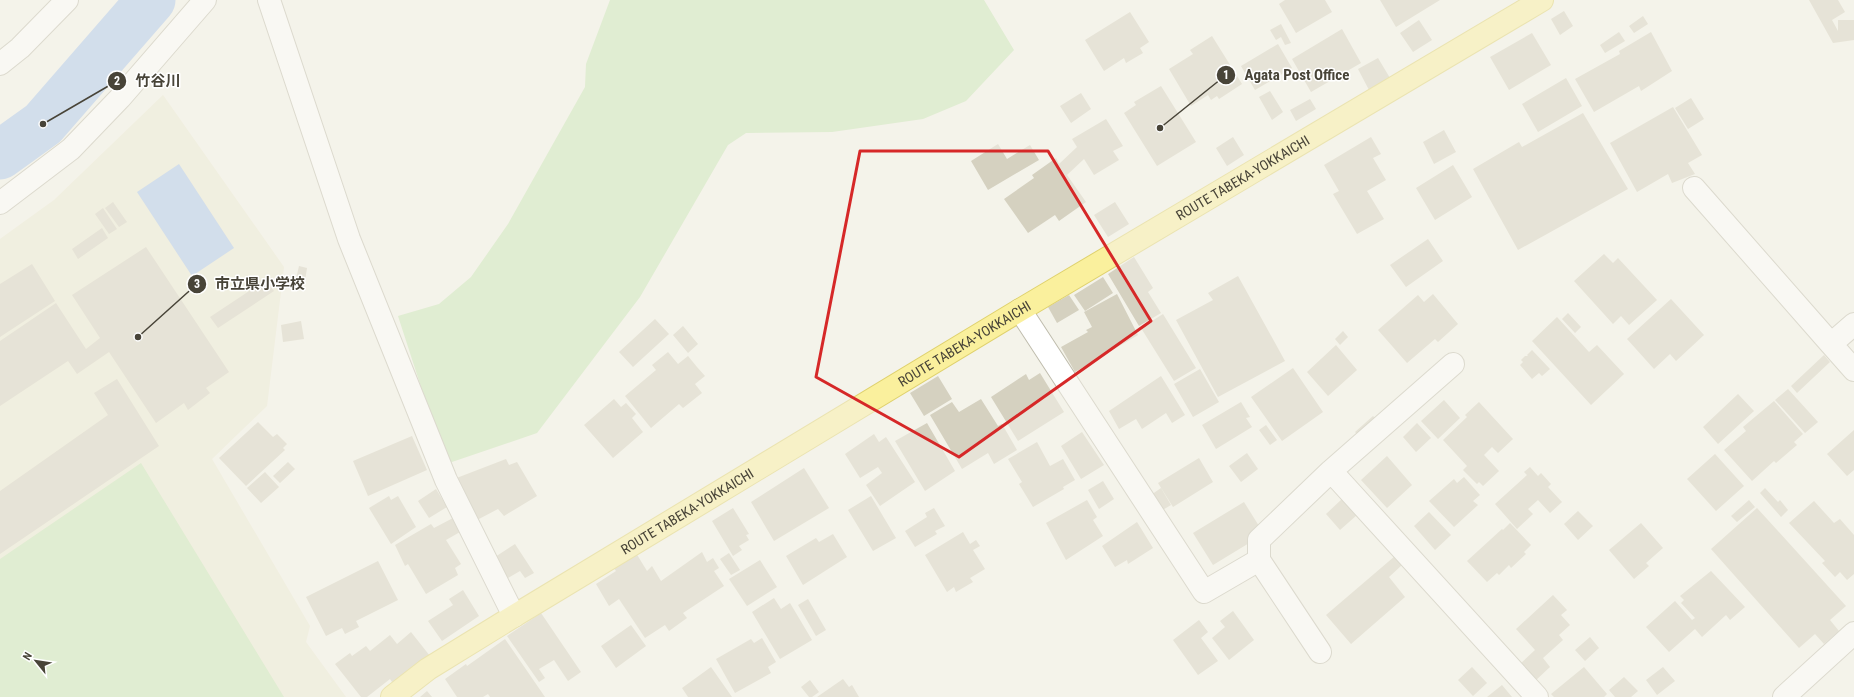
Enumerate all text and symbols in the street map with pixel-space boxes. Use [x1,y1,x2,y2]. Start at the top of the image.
callout: Agata Post Office [1216,61,1357,88]
text: Agata Post Office [1245,66,1349,84]
callout: 竹谷川 [107,67,188,94]
text: 1 [1223,68,1229,82]
text: 竹谷川 [135,72,181,90]
text: 2 [114,74,120,88]
street label: ROUTE TABEKA-YOKKAICHI [1173,132,1312,223]
callout: 市立県小学校 [187,270,313,297]
text: 市立県小学校 [215,275,305,293]
text: 3 [194,277,200,291]
street label: ROUTE TABEKA-YOKKAICHI [895,297,1034,390]
street label: ROUTE TABEKA-YOKKAICHI [618,465,756,557]
north arrow [16,641,56,681]
text: N [20,650,35,662]

